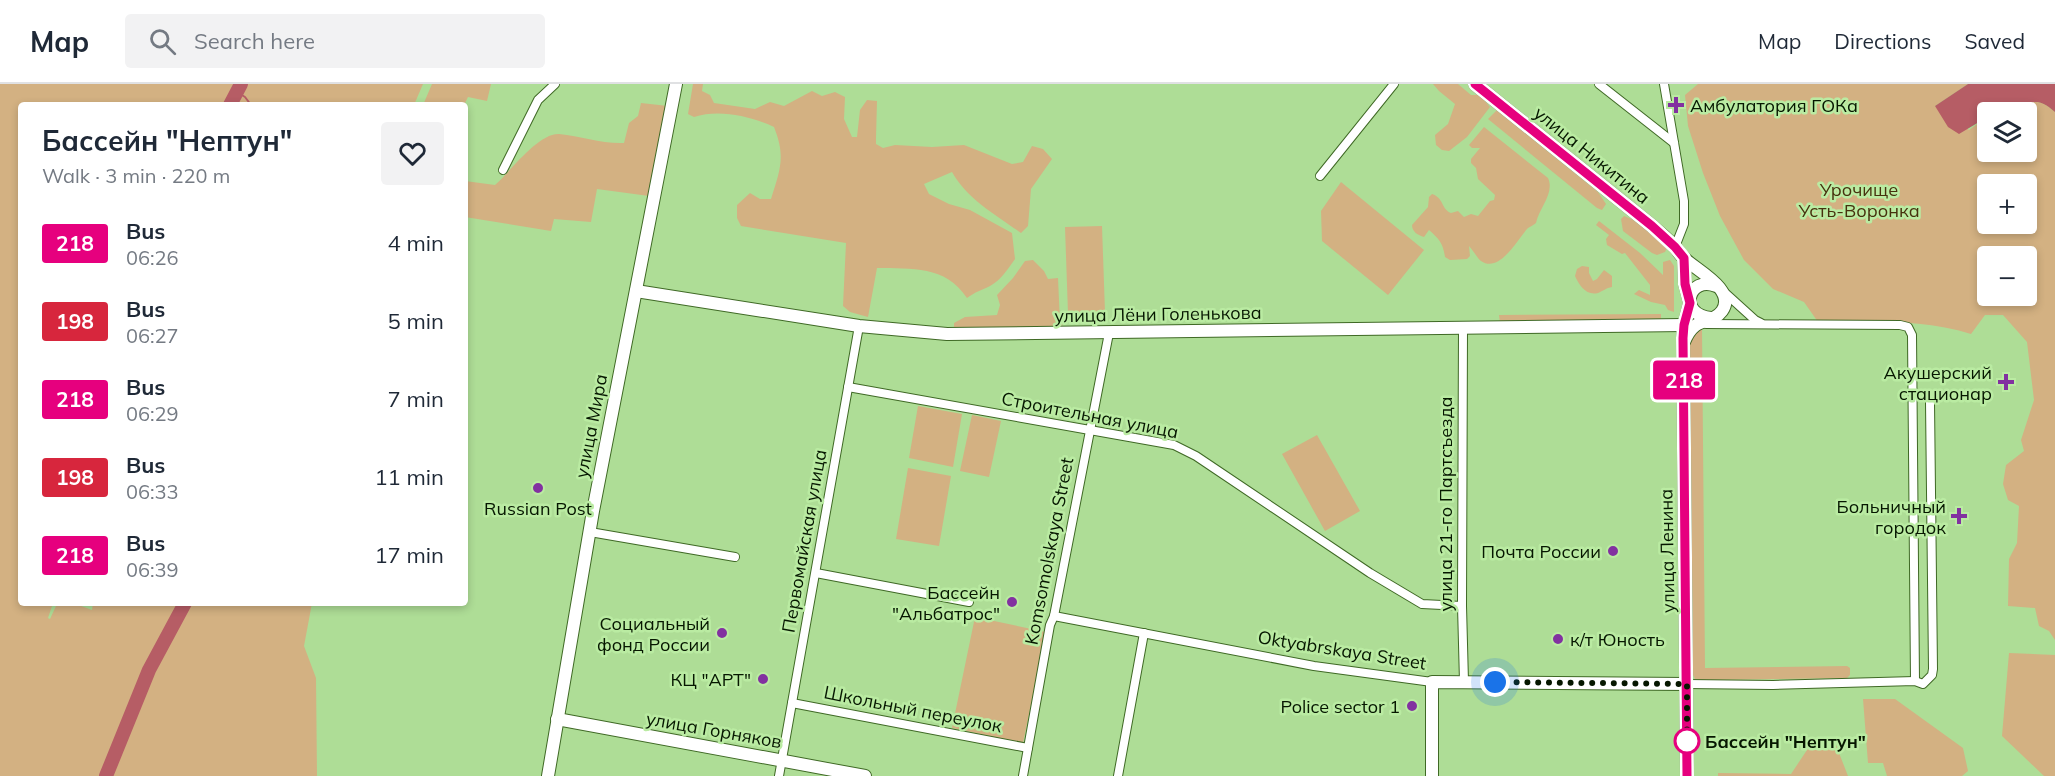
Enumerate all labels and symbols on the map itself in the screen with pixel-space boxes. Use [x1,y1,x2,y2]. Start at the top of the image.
place label: Амбулатория ГОКа [1690,94,1858,117]
marker: Амбулатория ГОКа [1667,96,1685,114]
street label: улица Никитина [1529,101,1655,209]
park label: Урочище Усть-Воронка [1797,178,1920,222]
street label: улица Лёни Голенькова [1054,301,1262,327]
line badge: 218 [1650,360,1718,400]
place label: Акушерский стационар [1883,361,1992,405]
street label: улица Мира [570,372,612,480]
marker: Акушерский стационар [1997,373,2015,391]
street label: Строительная улица [999,387,1181,443]
street label: улица 21-го Партсъезда [1434,396,1457,612]
street label: Первомайская улица [777,448,831,634]
street label: Komsomolskaya Street [1020,455,1078,647]
marker: Russian Post [531,481,545,495]
street label: улица Ленина [1654,489,1680,613]
place label: Больничный городок [1837,495,1946,539]
place label: Russian Post [484,497,592,520]
marker: Больничный городок [1950,507,1968,525]
place label: Почта России [1481,540,1601,563]
marker: Почта России [1606,544,1620,558]
place label: Бассейн "Альбатрос" [892,581,1000,625]
marker: Бассейн "Альбатрос" [1005,595,1019,609]
place label: Социальный фонд России [597,612,710,656]
street label: Oktyabrskaya Street [1256,625,1428,675]
marker: Социальный фонд России [715,626,729,640]
place label: к/т Юность [1570,628,1665,651]
marker: к/т Юность [1551,632,1565,646]
your location [1480,667,1510,697]
place label: КЦ "АРТ" [670,668,751,691]
marker: КЦ "АРТ" [756,672,770,686]
street label: Школьный переулок [822,680,1004,738]
place label: Police sector 1 [1280,695,1400,718]
marker: Police sector 1 [1405,699,1419,713]
street label: улица Горняков [644,707,784,753]
marker: Бассейн "Нептун" [1674,728,1700,754]
place label: Бассейн "Нептун" [1705,730,1866,753]

